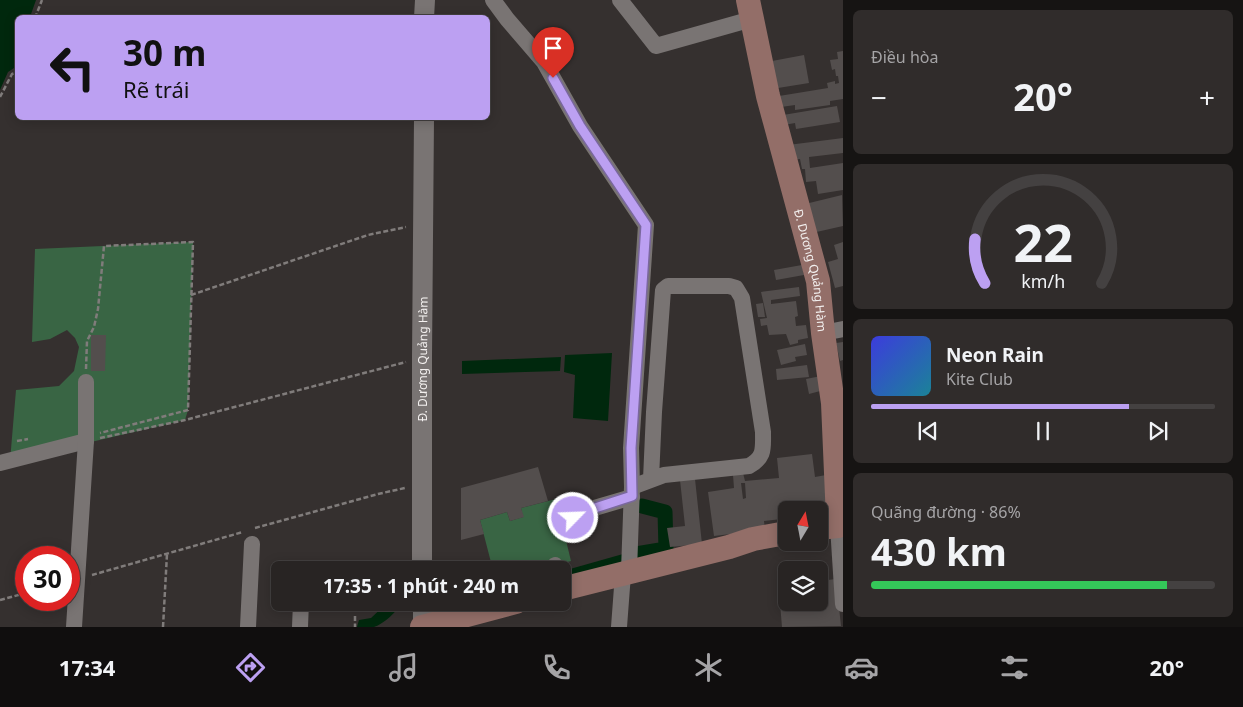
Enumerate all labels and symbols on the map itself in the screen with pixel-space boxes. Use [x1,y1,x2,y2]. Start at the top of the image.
pin [532,27,574,78]
street label: Đ. Dương Quảng Hàm [790,207,831,332]
street label: Đ. Dương Quảng Hàm [414,296,431,422]
position arrow [546,491,598,543]
north arrow [778,501,828,551]
speed limit sign: 30 [15,546,80,611]

